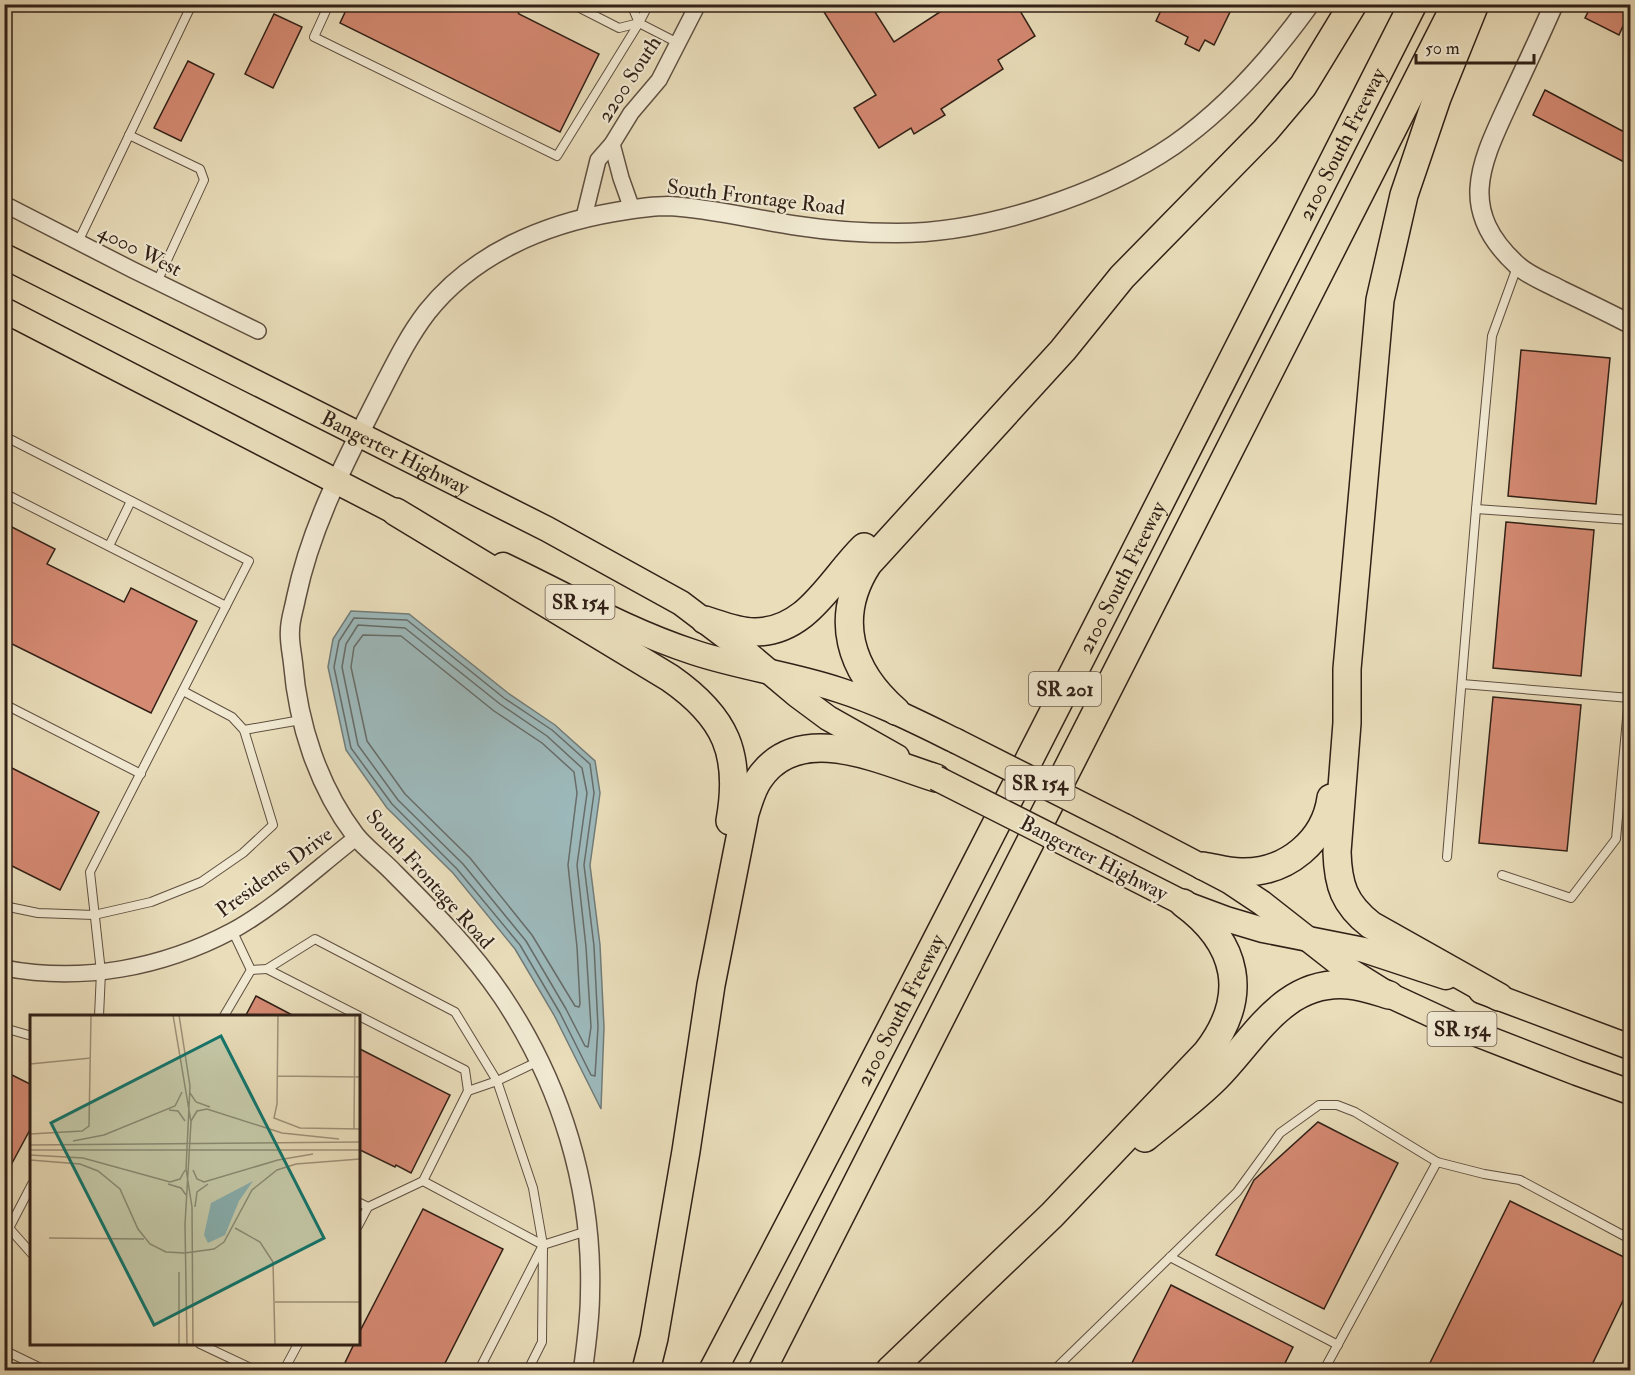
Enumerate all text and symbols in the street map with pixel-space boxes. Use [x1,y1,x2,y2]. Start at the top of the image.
scale bar [1416,27,1534,65]
street label: 2200 South [592,31,667,128]
text: 50 m [1425,37,1460,60]
street label: 2100 South Freeway [1292,63,1393,225]
street label: South Frontage Road [665,173,847,222]
street label: 4000 West [93,218,186,283]
street label: Bangerter Highway [316,405,474,502]
street label: 2100 South Freeway [1072,496,1173,658]
road number: SR 154 [546,585,614,619]
road number: SR 201 [1029,672,1101,706]
road number: SR 154 [1006,766,1074,800]
street label: South Frontage Road [360,804,500,955]
street label: Bangerter Highway [1015,810,1173,908]
street label: Presidents Drive [211,821,338,924]
street label: 2100 South Freeway [851,929,952,1091]
road number: SR 154 [1428,1012,1496,1046]
inset map [30,1015,360,1345]

